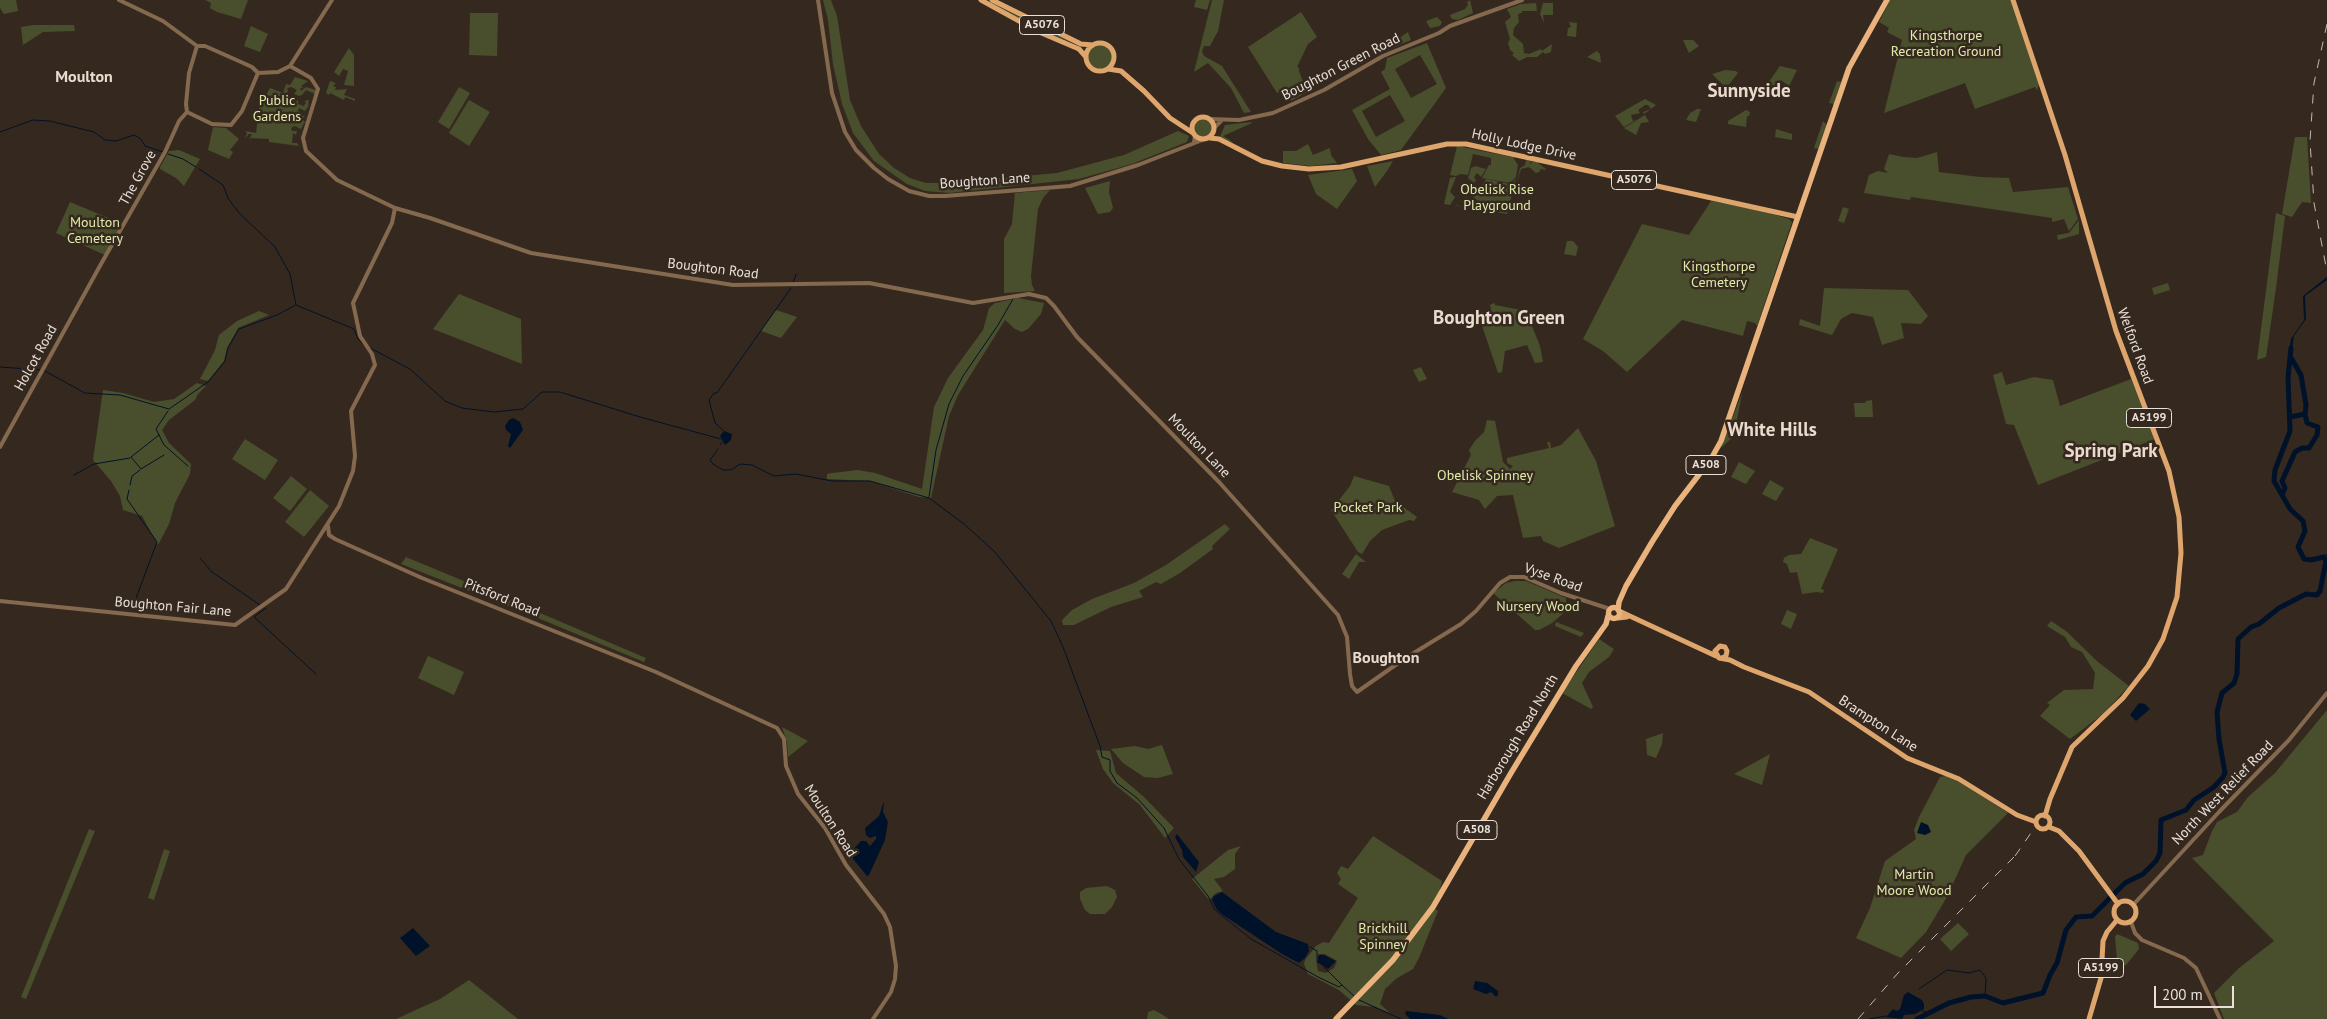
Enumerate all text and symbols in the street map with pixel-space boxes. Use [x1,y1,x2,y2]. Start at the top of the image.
road number: A5076 [1020,16,1064,34]
park label: Kingsthorpe Recreation Ground [1891,28,2001,60]
street label: Boughton Green Road [1279,30,1403,104]
district label: Moulton [55,67,113,87]
district label: Sunnyside [1707,81,1791,103]
park label: Public Gardens [253,93,301,125]
street label: Holly Lodge Drive [1470,126,1578,164]
street label: The Grove [116,147,160,209]
street label: Boughton Lane [939,169,1031,193]
road number: A5076 [1612,170,1656,190]
park label: Obelisk Rise Playground [1460,182,1534,214]
park label: Moulton Cemetery [67,215,123,248]
street label: Boughton Road [667,255,759,283]
park label: Kingsthorpe Cemetery [1683,259,1755,292]
street label: Welford Road [2113,306,2157,386]
district label: Boughton Green [1433,308,1565,330]
street label: Holcot Road [11,322,61,394]
road number: A5199 [2126,408,2172,428]
street label: Moulton Lane [1164,411,1234,481]
district label: White Hills [1727,420,1817,442]
district label: Spring Park [2064,441,2158,463]
road number: A508 [1686,456,1726,474]
park label: Obelisk Spinney [1437,468,1533,484]
park label: Pocket Park [1333,500,1403,516]
street label: Vyse Road [1522,560,1584,596]
street label: Pitsford Road [462,575,542,621]
street label: Boughton Fair Lane [114,594,232,620]
park label: Nursery Wood [1496,599,1580,615]
district label: Boughton [1353,648,1419,668]
street label: Harborough Road North [1474,671,1562,803]
street label: Brampton Lane [1835,692,1921,756]
street label: North West Relief Road [2169,737,2277,849]
street label: Moulton Road [800,781,860,861]
road number: A508 [1457,820,1497,840]
park label: Martin Moore Wood [1876,867,1952,900]
park label: Brickhill Spinney [1358,921,1408,954]
road number: A5199 [2078,958,2124,978]
scale bar [2157,976,2237,1008]
text: 200 m [2162,985,2203,1004]

